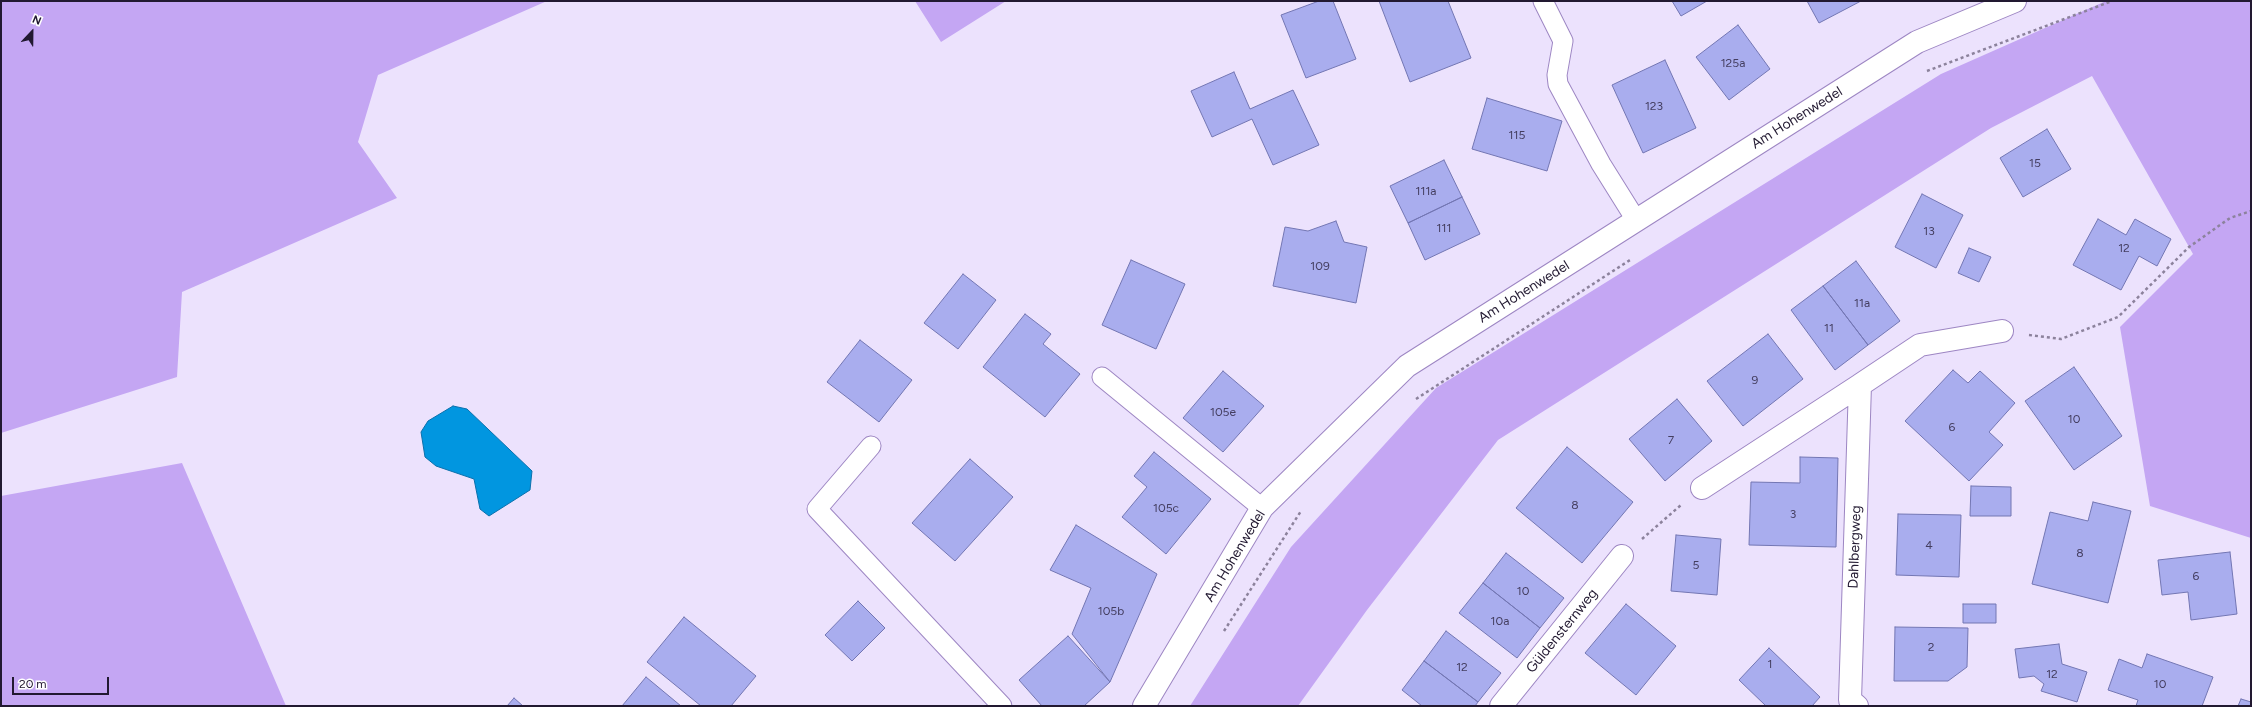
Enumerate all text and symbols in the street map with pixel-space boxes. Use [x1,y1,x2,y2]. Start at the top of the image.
north arrow [12,12,52,52]
text: N [30,13,43,28]
house number: 125a [1721,56,1745,70]
street label: Am Hohenwedel [1748,83,1846,153]
house number: 123 [1645,99,1663,113]
house number: 115 [1509,128,1525,142]
house number: 15 [2029,156,2041,170]
house number: 111a [1416,184,1436,198]
house number: 111 [1437,221,1451,235]
house number: 13 [1923,224,1935,238]
house number: 12 [2118,241,2130,255]
street label: Am Hohenwedel [1475,257,1573,327]
house number: 109 [1310,259,1330,273]
house number: 11a [1854,296,1870,310]
house number: 11 [1824,321,1834,335]
house number: 9 [1752,373,1758,387]
house number: 105e [1210,405,1236,419]
house number: 10 [2068,412,2080,426]
house number: 6 [1949,420,1955,434]
house number: 7 [1668,433,1674,447]
house number: 8 [1571,498,1579,512]
house number: 105c [1153,501,1179,515]
street label: Dahlbergweg [1845,505,1865,589]
street label: Am Hohenwedel [1201,507,1269,605]
house number: 3 [1790,507,1796,521]
house number: 4 [1925,538,1933,552]
house number: 8 [2076,546,2084,560]
house number: 5 [1693,558,1699,572]
house number: 6 [2193,569,2199,583]
house number: 10 [1517,584,1529,598]
street label: Güldensternweg [1523,585,1601,677]
house number: 105b [1098,604,1124,618]
house number: 10a [1491,614,1509,628]
house number: 2 [1928,640,1934,654]
house number: 1 [1768,657,1772,671]
house number: 12 [1456,660,1468,674]
house number: 12 [2046,667,2058,681]
scale bar [14,669,111,695]
text: 20 m [19,677,47,691]
house number: 10 [2154,677,2166,691]

